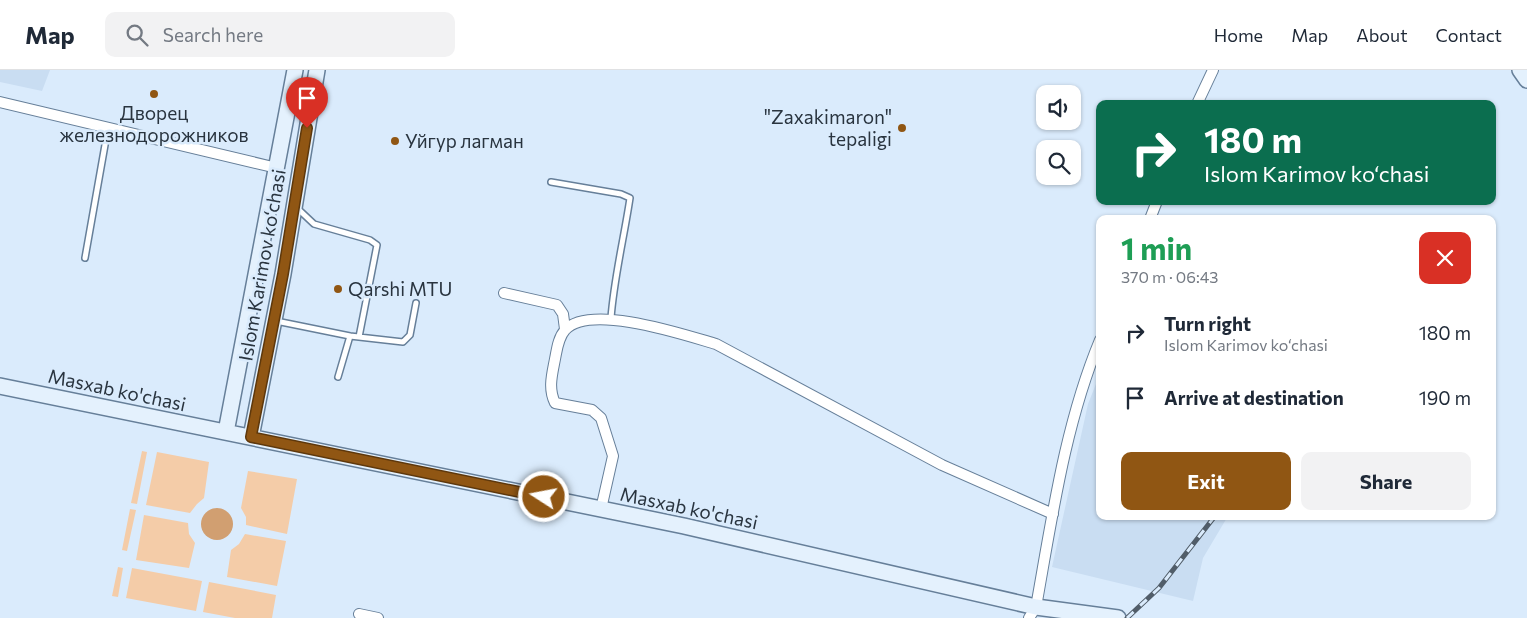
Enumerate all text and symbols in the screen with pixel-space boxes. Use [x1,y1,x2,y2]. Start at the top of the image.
search box [105,12,455,57]
text: Map [25,20,75,49]
icon: search [123,21,151,49]
text: Search here [163,23,263,46]
text: Home [1214,24,1263,46]
text: Map [1291,24,1328,46]
text: About [1356,24,1408,46]
text: Contact [1436,24,1502,46]
pin [286,77,328,128]
icon: arrive [293,84,321,112]
map controls [1036,85,1081,185]
button: sound [1036,85,1081,130]
marker: Дворец железнодорожников [148,88,160,100]
place label: Дворец железнодорожников [59,101,249,146]
place label: "Zaxakimaron" tepaligi [764,105,892,150]
text: 180 m [1204,117,1302,160]
icon: right [1121,120,1186,185]
marker: "Zaxakimaron" tepaligi [896,122,908,134]
place label: Уйгур лагман [405,129,524,152]
marker: Уйгур лагман [389,135,401,147]
button: search [1036,140,1081,185]
text: Islom Karimov ko‘chasi [1204,160,1429,187]
street label: Islom Karimov ko‘chasi [233,167,290,363]
text: 1 min [1121,229,1192,266]
button: close [1419,232,1471,284]
text: 370 m · 06:43 [1121,267,1219,286]
place label: Qarshi MTU [348,277,452,300]
marker: Qarshi MTU [332,283,344,295]
text: Turn right [1164,312,1251,335]
icon: right [1121,319,1149,347]
text: 180 m [1419,321,1471,344]
text: Islom Karimov ko‘chasi [1164,335,1328,354]
street label: Masxab ko'chasi [46,364,188,415]
icon: arrive [1121,384,1149,412]
text: Arrive at destination [1164,386,1344,409]
text: 190 m [1419,386,1471,409]
button: Exit [1121,452,1291,510]
button: Share [1301,452,1471,510]
position arrow [517,470,569,522]
street label: Masxab ko'chasi [618,482,760,533]

